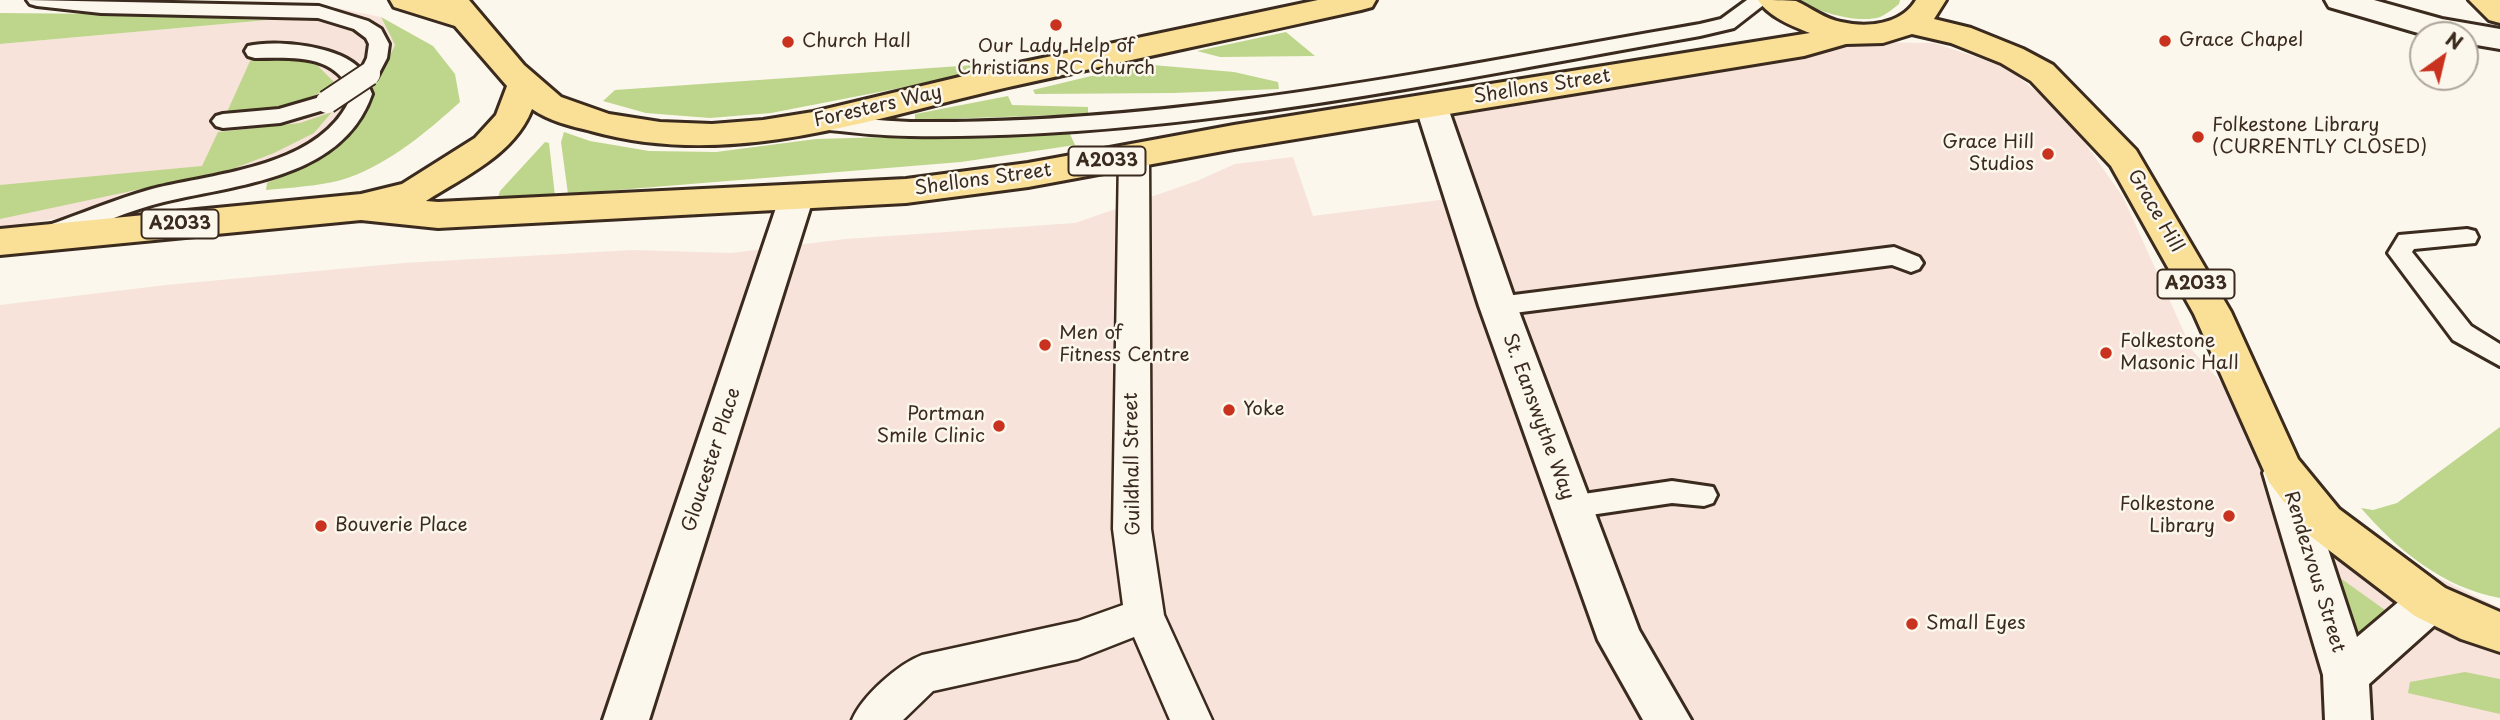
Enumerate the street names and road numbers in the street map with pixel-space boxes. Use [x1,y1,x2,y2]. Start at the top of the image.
street label: Shellons Street [1472,65,1612,109]
street label: Foresters Way [812,81,944,133]
road number: A2033 [1068,146,1146,176]
street label: Shellons Street [913,159,1053,201]
street label: Grace Hill [2122,166,2188,256]
road number: A2033 [142,210,218,238]
road number: A2033 [2158,270,2234,298]
street label: St. Eanswythe Way [1497,331,1579,503]
street label: Gloucester Place [678,385,746,535]
street label: Guildhall Street [1120,392,1146,536]
street label: Rendezvous Street [2279,489,2349,655]

